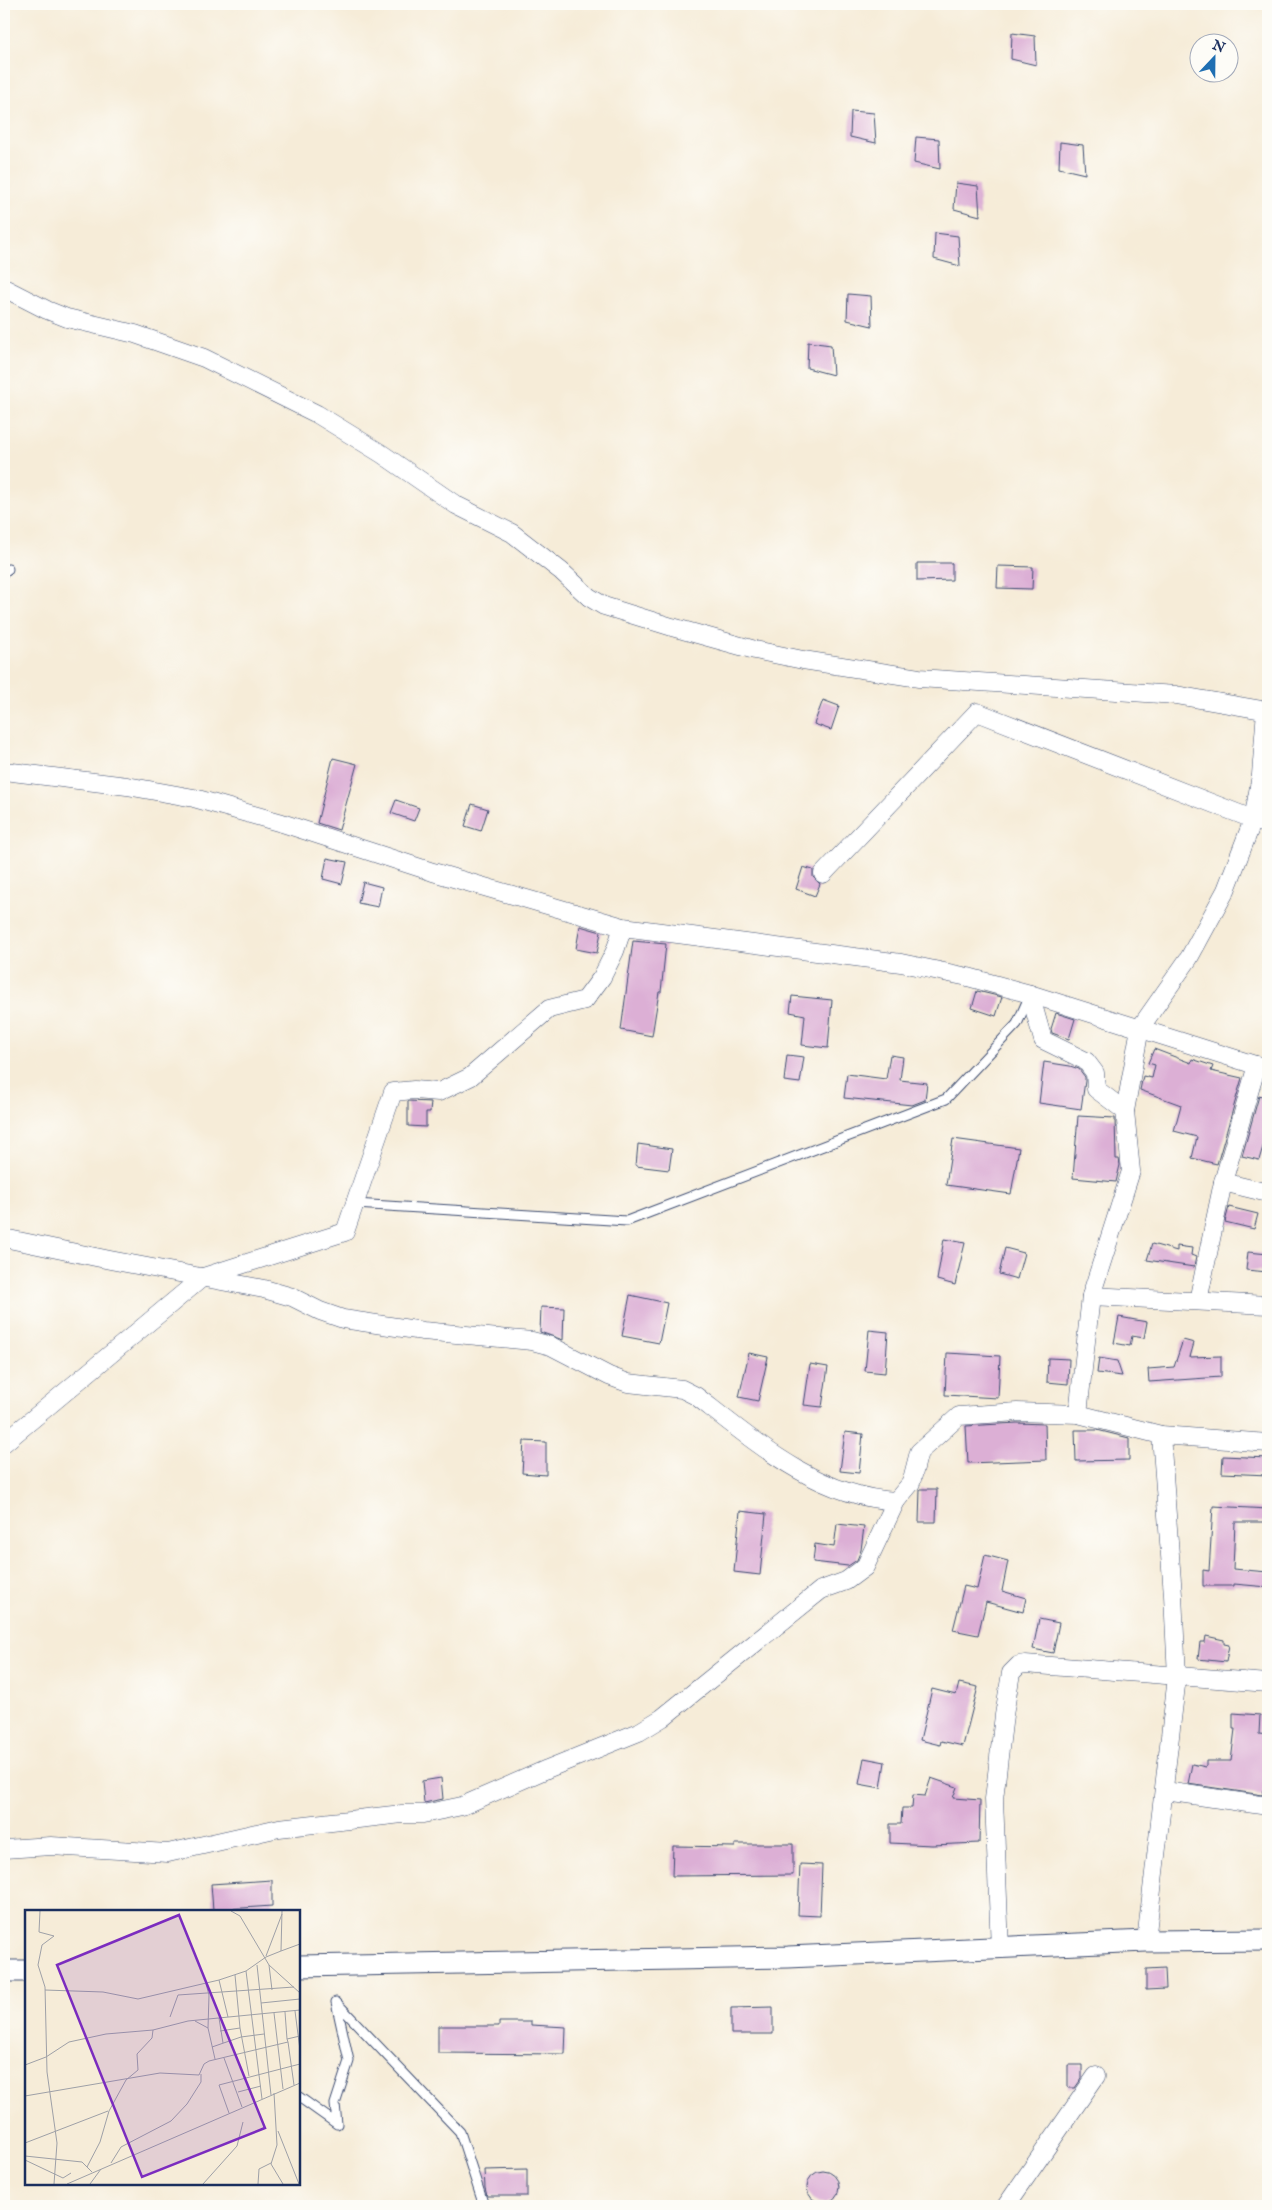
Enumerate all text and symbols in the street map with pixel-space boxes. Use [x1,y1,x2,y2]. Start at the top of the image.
north arrow [1190,32,1240,82]
text: N [1209,36,1227,57]
inset map [25,1910,300,2185]

